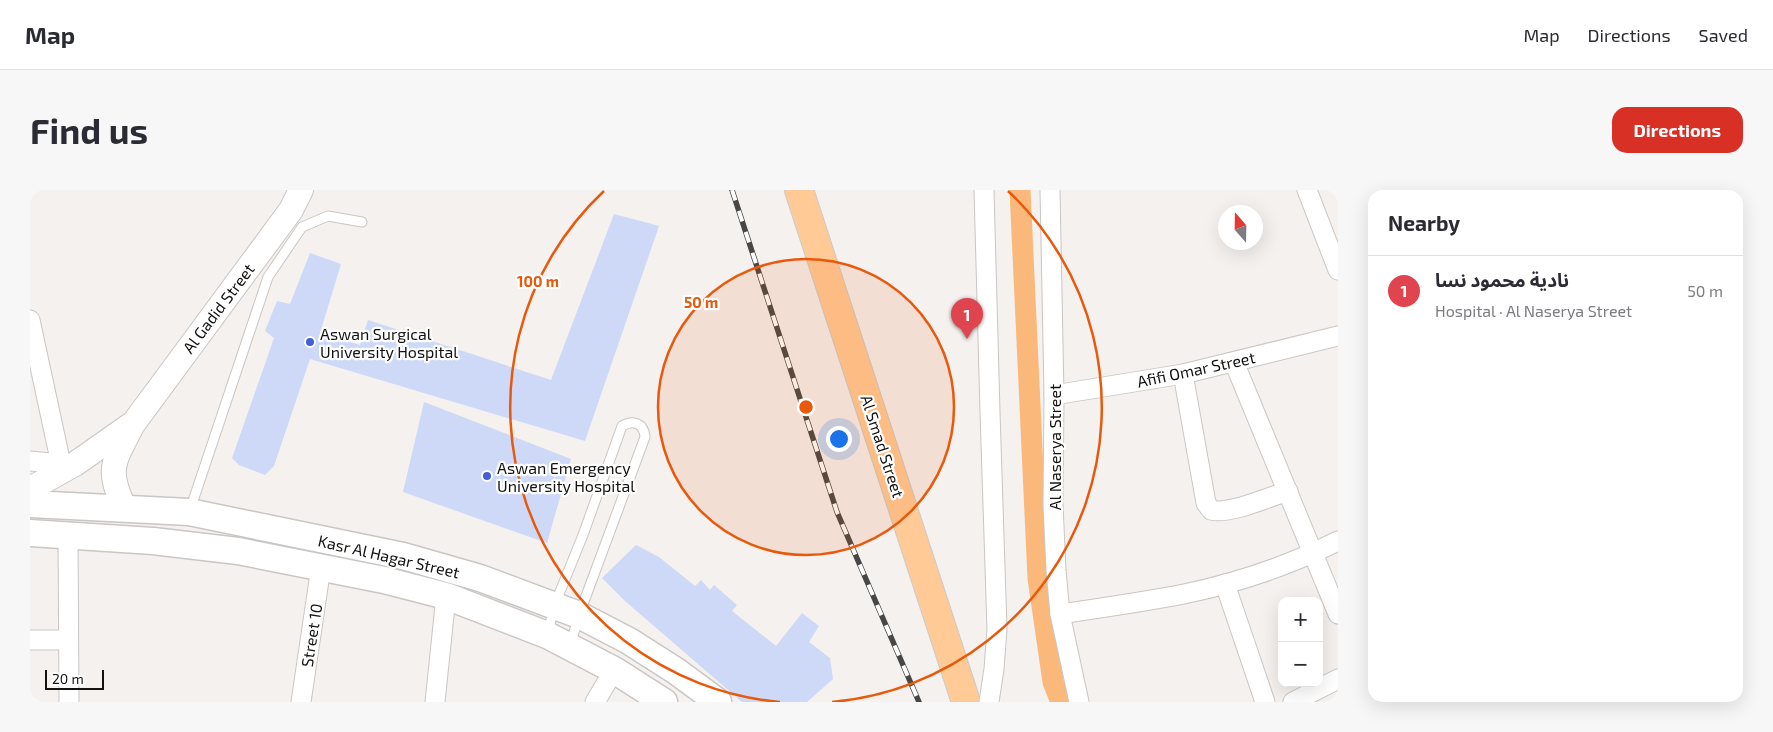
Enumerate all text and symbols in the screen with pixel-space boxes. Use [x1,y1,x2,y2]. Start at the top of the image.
text: Map [25,20,75,49]
text: Map [1523,24,1560,46]
text: Directions [1588,24,1671,46]
text: Saved [1699,24,1748,46]
button: Directions [1612,107,1743,153]
text: Find us [30,109,148,151]
north arrow [1218,205,1263,250]
text: Nearby [1388,210,1460,235]
street label: Al Gadid Street [178,260,258,356]
text: نادية محمود نسا [1435,268,1569,291]
text: 100 m [517,272,559,290]
text: 1 [1401,281,1407,300]
text: 50 m [1687,281,1723,300]
text: 50 m [684,293,718,311]
pin: 1 [951,298,983,339]
text: Hospital · Al Naserya Street [1435,301,1632,320]
place label: Aswan Surgical University Hospital [320,324,458,361]
marker: Aswan Surgical University Hospital [304,336,316,348]
street label: Afifi Omar Street [1135,347,1257,391]
street label: Al Naserya Street [1045,384,1064,510]
street label: Al Smad Street [857,392,909,500]
centre of rings [797,398,815,416]
your location [826,426,852,452]
place label: Aswan Emergency University Hospital [497,458,635,495]
marker: Aswan Emergency University Hospital [481,470,493,482]
street label: Kasr Al Hagar Street [316,530,462,582]
map controls [1278,597,1323,687]
button: + [1278,597,1323,642]
street label: Street 10 [297,602,325,668]
button: − [1278,642,1323,687]
scale bar [45,667,104,690]
text: 20 m [52,670,84,687]

